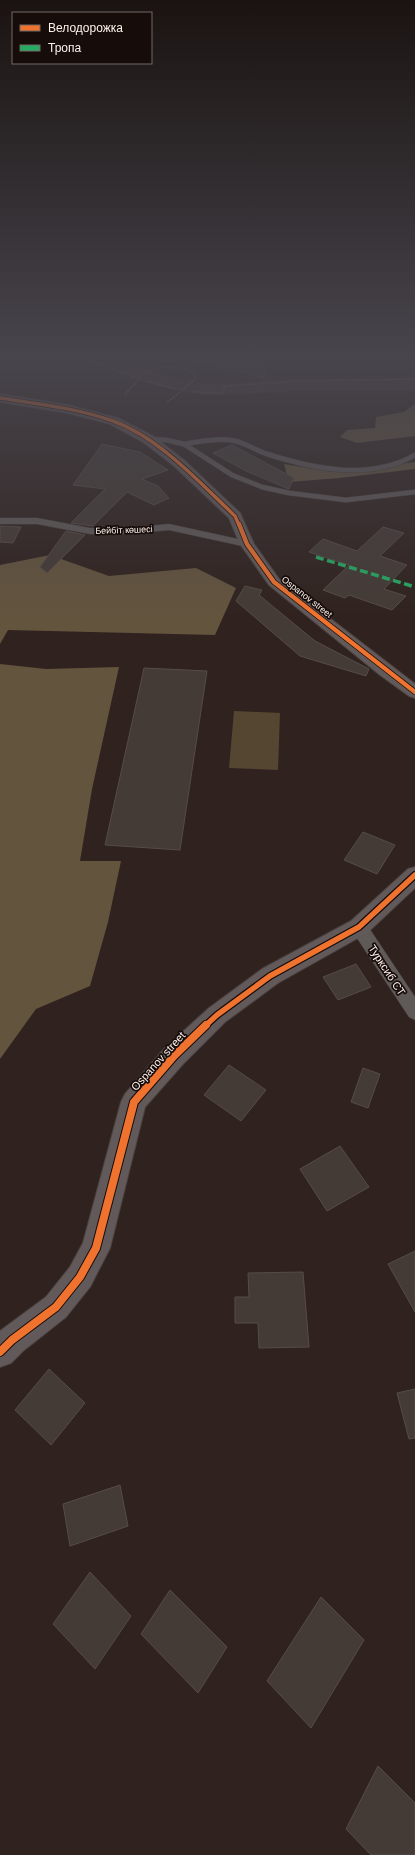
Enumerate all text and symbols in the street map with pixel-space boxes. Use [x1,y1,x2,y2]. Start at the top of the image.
legend [12,12,152,64]
text: Велодорожка [48,21,123,35]
text: Тропа [48,41,82,55]
street label: Бейбіт көшесі [95,524,153,536]
street label: Ospanov street [280,574,335,620]
street label: Турксиб СТ [366,942,408,998]
street label: Ospanov street [129,1029,187,1093]

